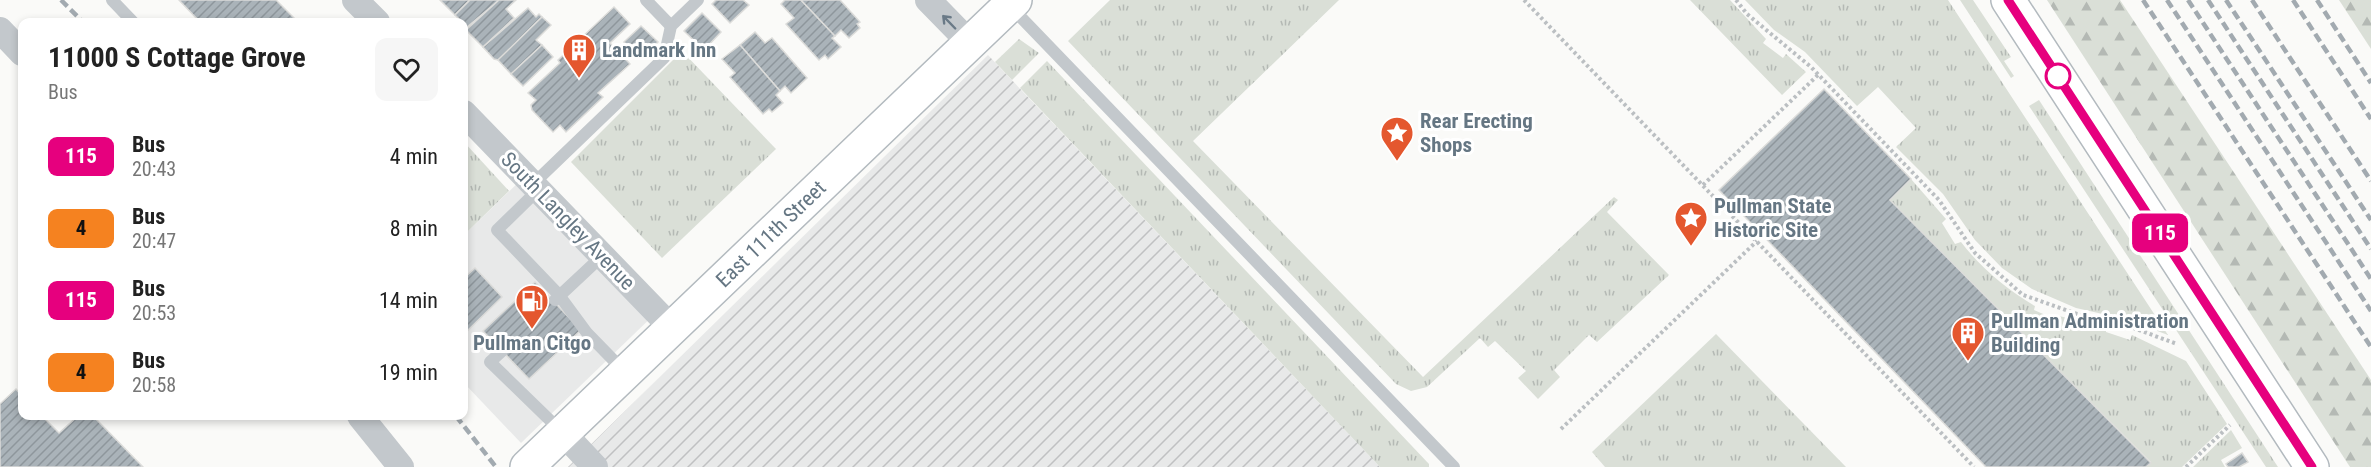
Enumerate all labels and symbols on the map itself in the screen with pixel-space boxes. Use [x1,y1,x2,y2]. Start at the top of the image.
one-way arrow [942,14,956,29]
building icon: Landmark Inn [561,32,597,79]
place label: Landmark Inn [602,38,716,62]
unlabelled marker [2045,63,2071,89]
place label: Rear Erecting Shops [1420,109,1533,157]
place icon: Rear Erecting Shops [1379,115,1415,162]
street label: South Langley Avenue [496,147,640,295]
street label: East 111th Street [711,176,831,292]
place label: Pullman State Historic Site [1714,194,1832,242]
place icon: Pullman State Historic Site [1673,200,1709,247]
line badge: 115 [2126,214,2194,252]
fuel station icon: Pullman Citgo [514,283,550,330]
place label: Pullman Administration Building [1991,309,2189,357]
building icon: Pullman Administration Building [1950,315,1986,362]
place label: Pullman Citgo [473,331,591,355]

